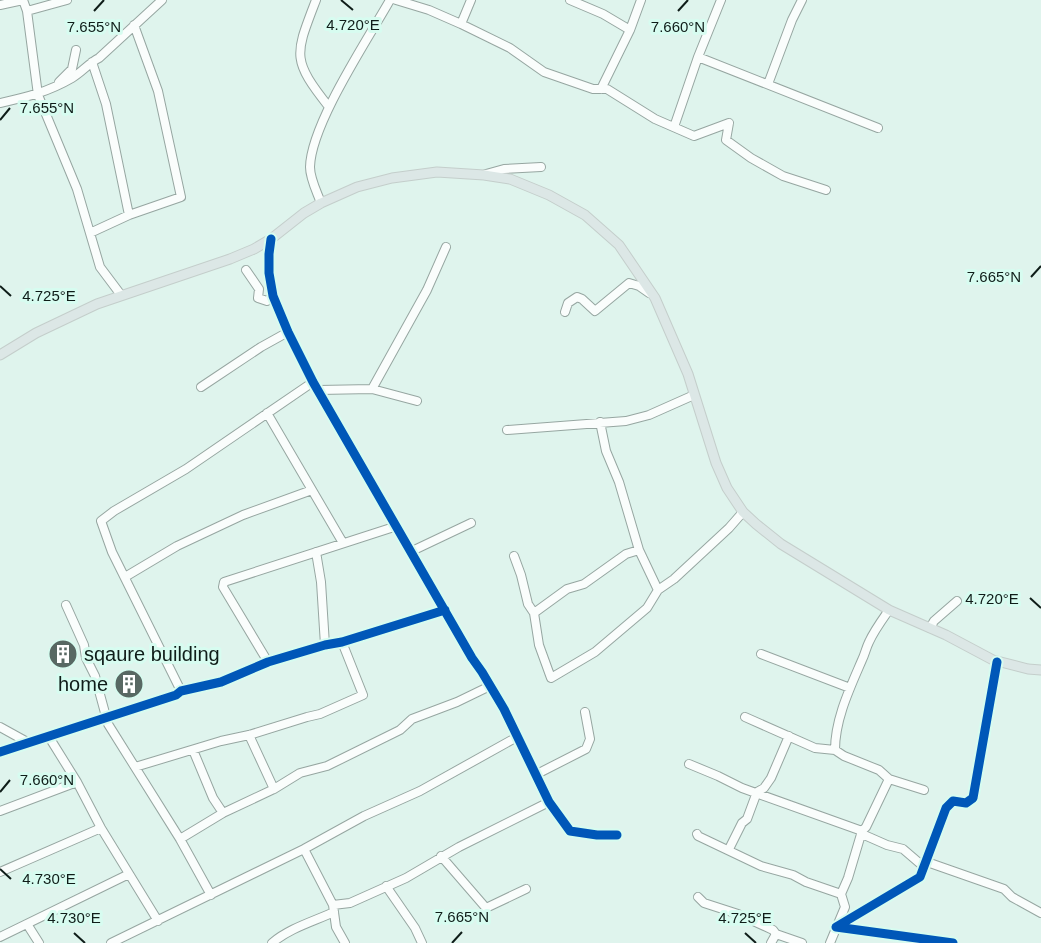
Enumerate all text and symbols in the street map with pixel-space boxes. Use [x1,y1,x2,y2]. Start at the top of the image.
text: 4.720°E [326,16,380,33]
text: 7.655°N [67,18,121,35]
text: 7.660°N [651,18,705,35]
text: 7.655°N [20,99,74,116]
text: 7.665°N [967,268,1021,285]
text: 4.725°E [22,287,76,304]
text: 4.720°E [965,590,1019,607]
building icon: sqaure building [47,638,79,670]
place label: sqaure building [84,643,220,665]
building icon: home [113,668,145,700]
place label: home [58,673,108,695]
text: 7.660°N [20,771,74,788]
text: 4.730°E [22,870,76,887]
text: 7.665°N [435,908,489,925]
text: 4.730°E [47,909,101,926]
text: 4.725°E [718,909,772,926]

